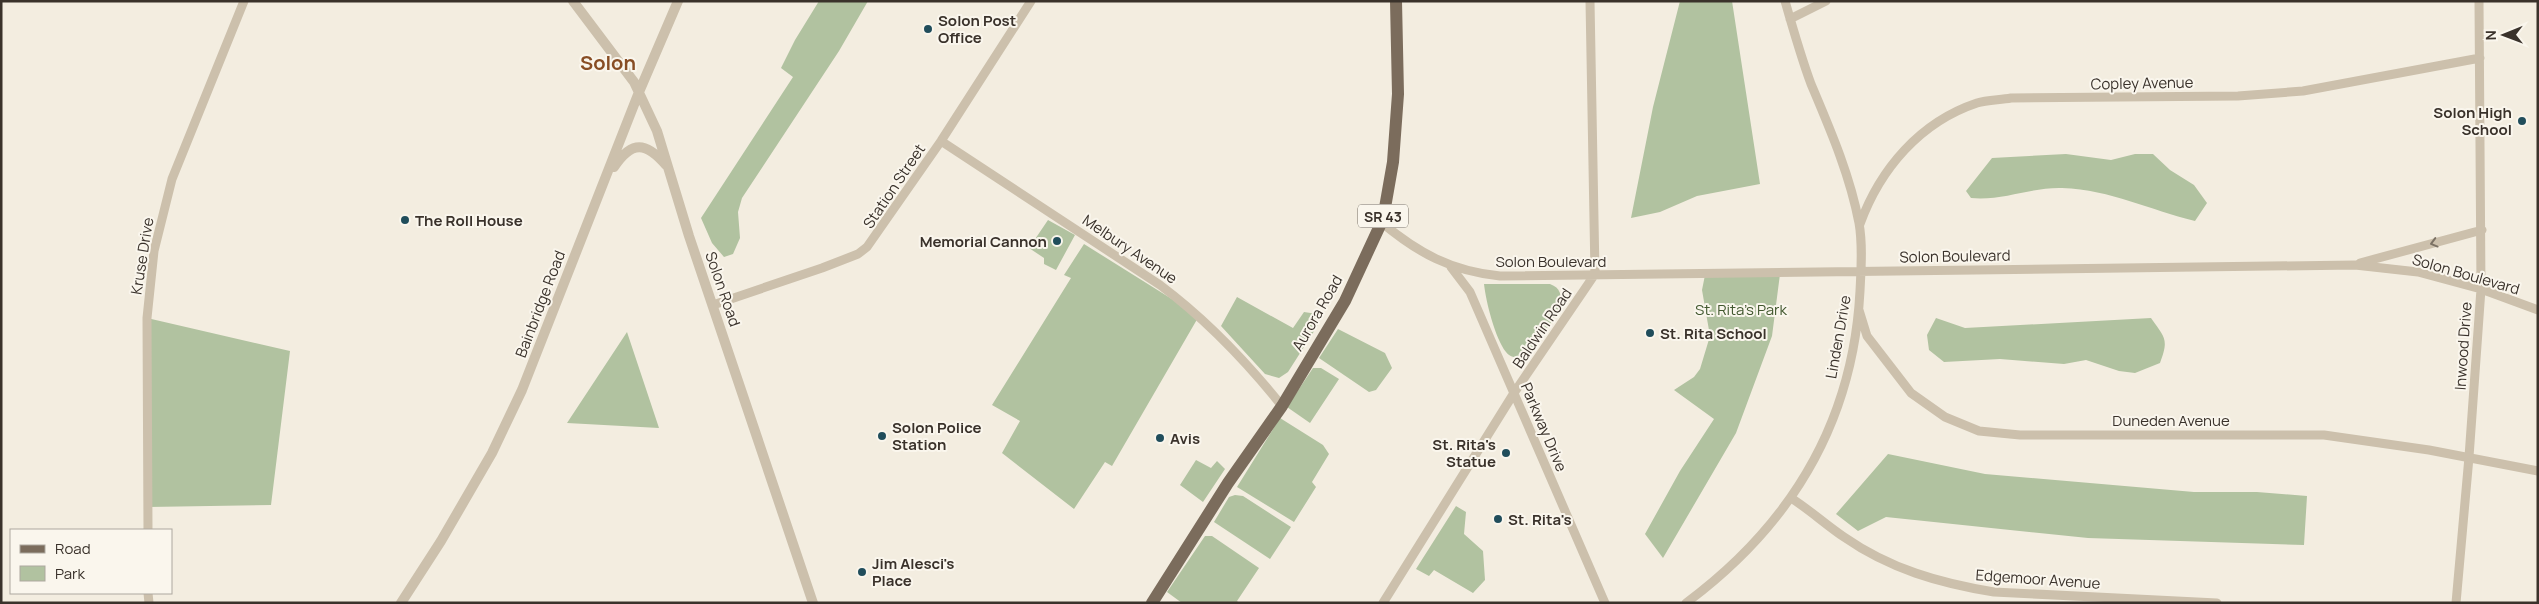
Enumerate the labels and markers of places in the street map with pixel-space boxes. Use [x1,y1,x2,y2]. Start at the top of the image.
place label: Solon Post Office [938,10,1016,48]
marker: Solon Post Office [922,23,934,35]
place label: Solon High School [2433,102,2512,140]
marker: Solon High School [2516,115,2528,127]
place label: The Roll House [415,210,523,231]
marker: The Roll House [399,214,411,226]
place label: Memorial Cannon [920,231,1047,252]
marker: Memorial Cannon [1051,235,1063,247]
place label: St. Rita School [1660,323,1767,344]
marker: St. Rita School [1644,327,1656,339]
place label: Solon Police Station [892,417,982,455]
place label: Avis [1170,428,1200,449]
marker: Solon Police Station [876,430,888,442]
marker: Avis [1154,432,1166,444]
place label: St. Rita's Statue [1432,434,1496,472]
marker: St. Rita's Statue [1500,447,1512,459]
place label: St. Rita's [1508,509,1572,530]
marker: St. Rita's [1492,513,1504,525]
place label: Jim Alesci's Place [872,553,954,591]
marker: Jim Alesci's Place [856,566,868,578]

